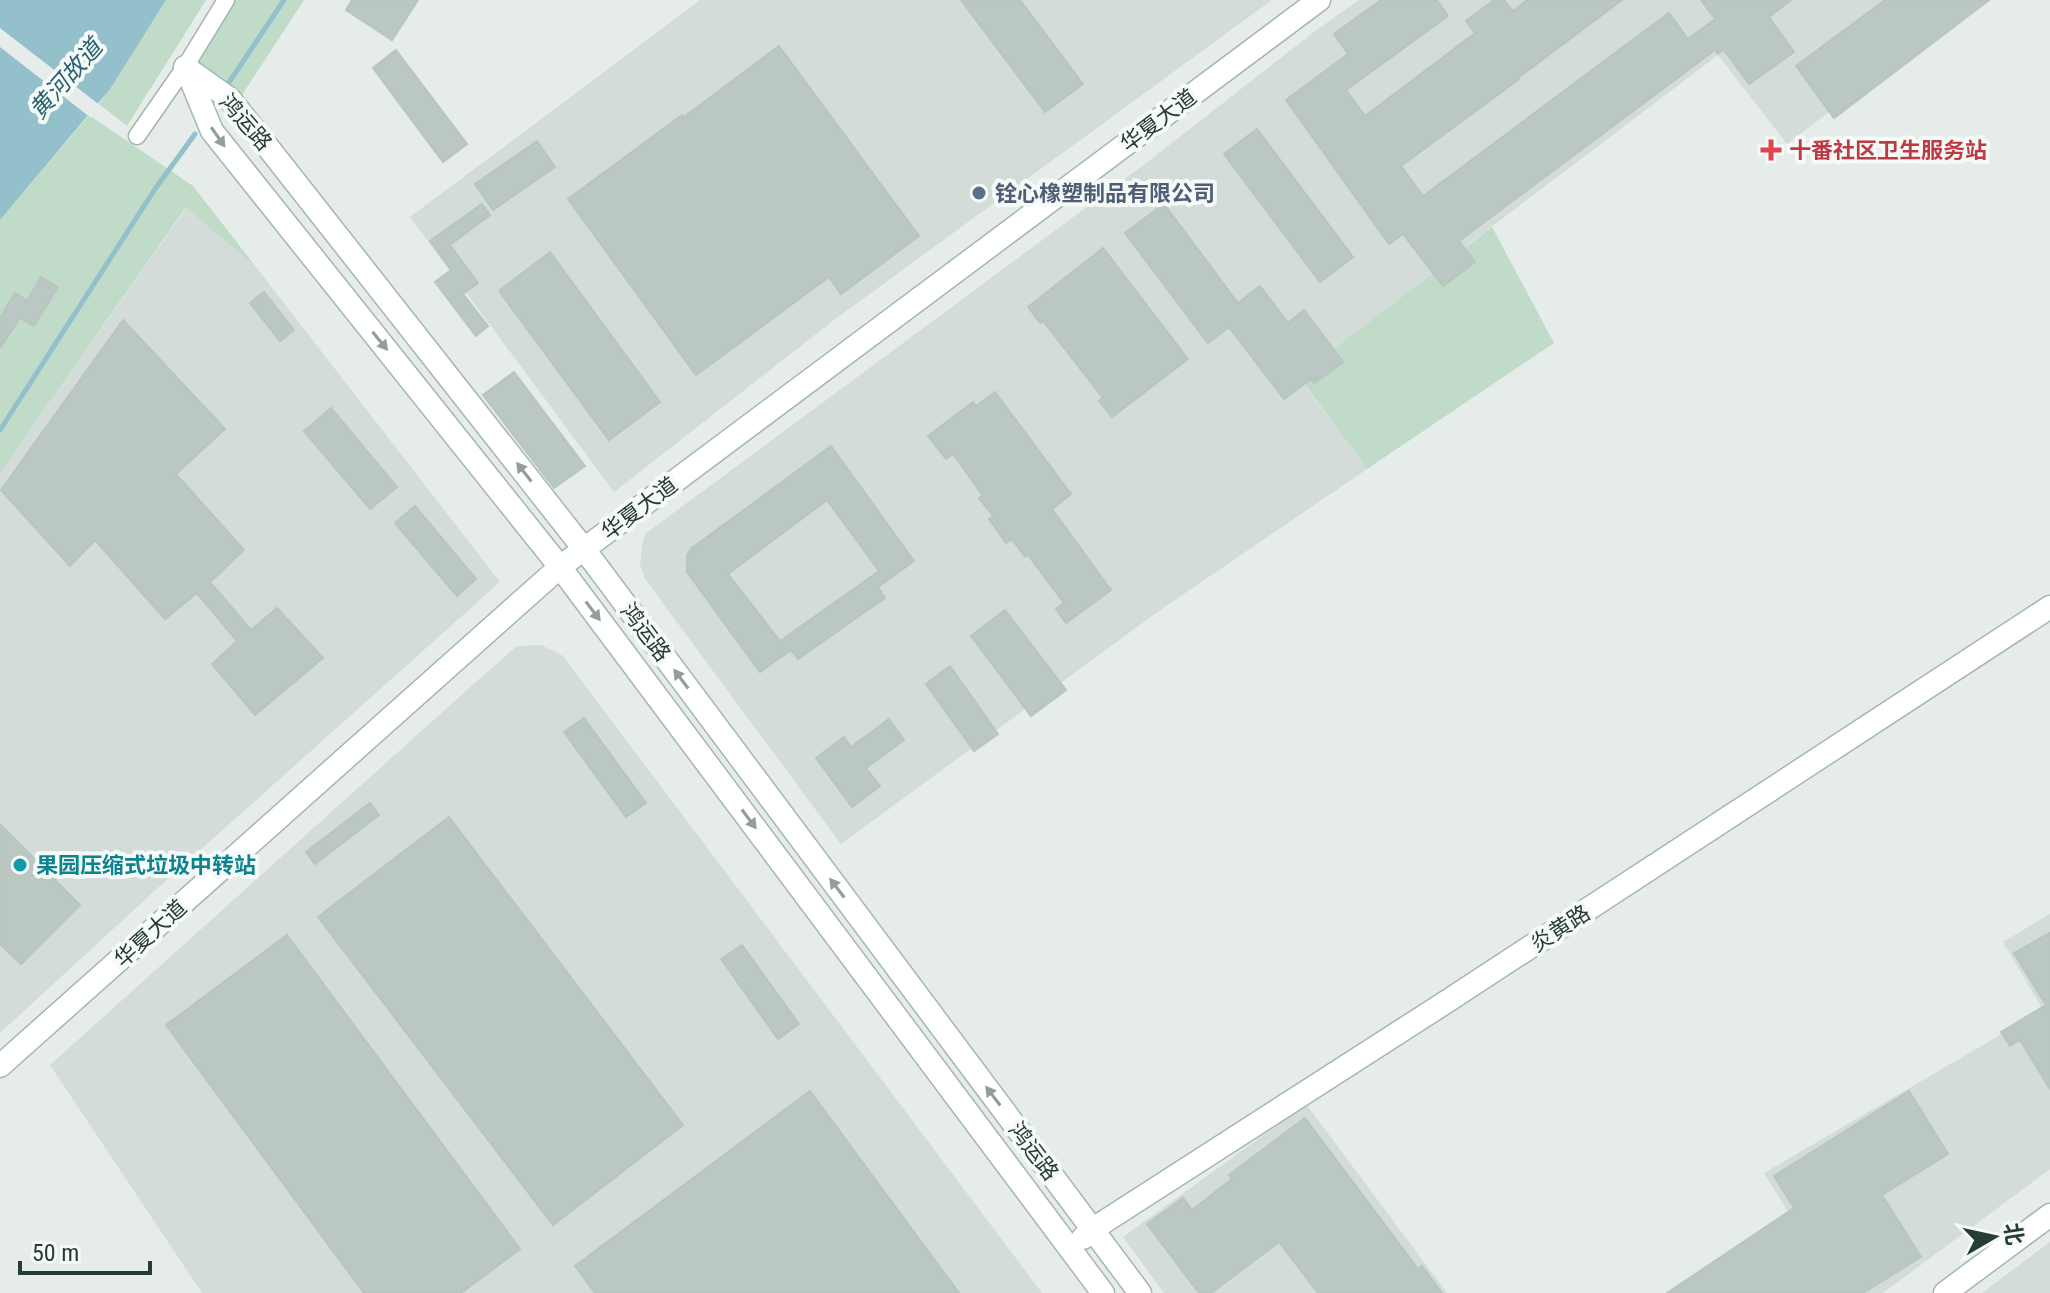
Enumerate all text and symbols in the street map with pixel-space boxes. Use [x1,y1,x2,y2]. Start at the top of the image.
water label: 黄河故道 [24,31,110,124]
street label: 华夏大道 [1116,84,1201,157]
street label: 鸿运路 [215,89,277,155]
one-way arrow [210,127,225,148]
place label: 十番社区卫生服务站 [1789,138,1987,163]
marker: 十番社区卫生服务站 [1760,139,1782,161]
place label: 铨心橡塑制品有限公司 [995,181,1215,206]
marker: 铨心橡塑制品有限公司 [970,184,988,202]
one-way arrow [371,331,387,351]
one-way arrow [516,462,533,482]
street label: 华夏大道 [597,472,682,545]
street label: 鸿运路 [616,598,675,666]
one-way arrow [584,600,600,621]
one-way arrow [674,669,690,689]
one-way arrow [740,809,756,829]
place label: 果园压缩式垃圾中转站 [36,853,256,878]
marker: 果园压缩式垃圾中转站 [11,856,29,874]
one-way arrow [830,877,846,898]
street label: 华夏大道 [109,895,191,972]
street label: 炎黄路 [1526,900,1595,957]
one-way arrow [985,1086,1001,1106]
street label: 鸿运路 [1004,1117,1063,1185]
north arrow [1954,1197,2034,1277]
text: 北 [1999,1221,2027,1247]
scale bar [20,1225,150,1275]
text: 50 m [32,1239,79,1267]

